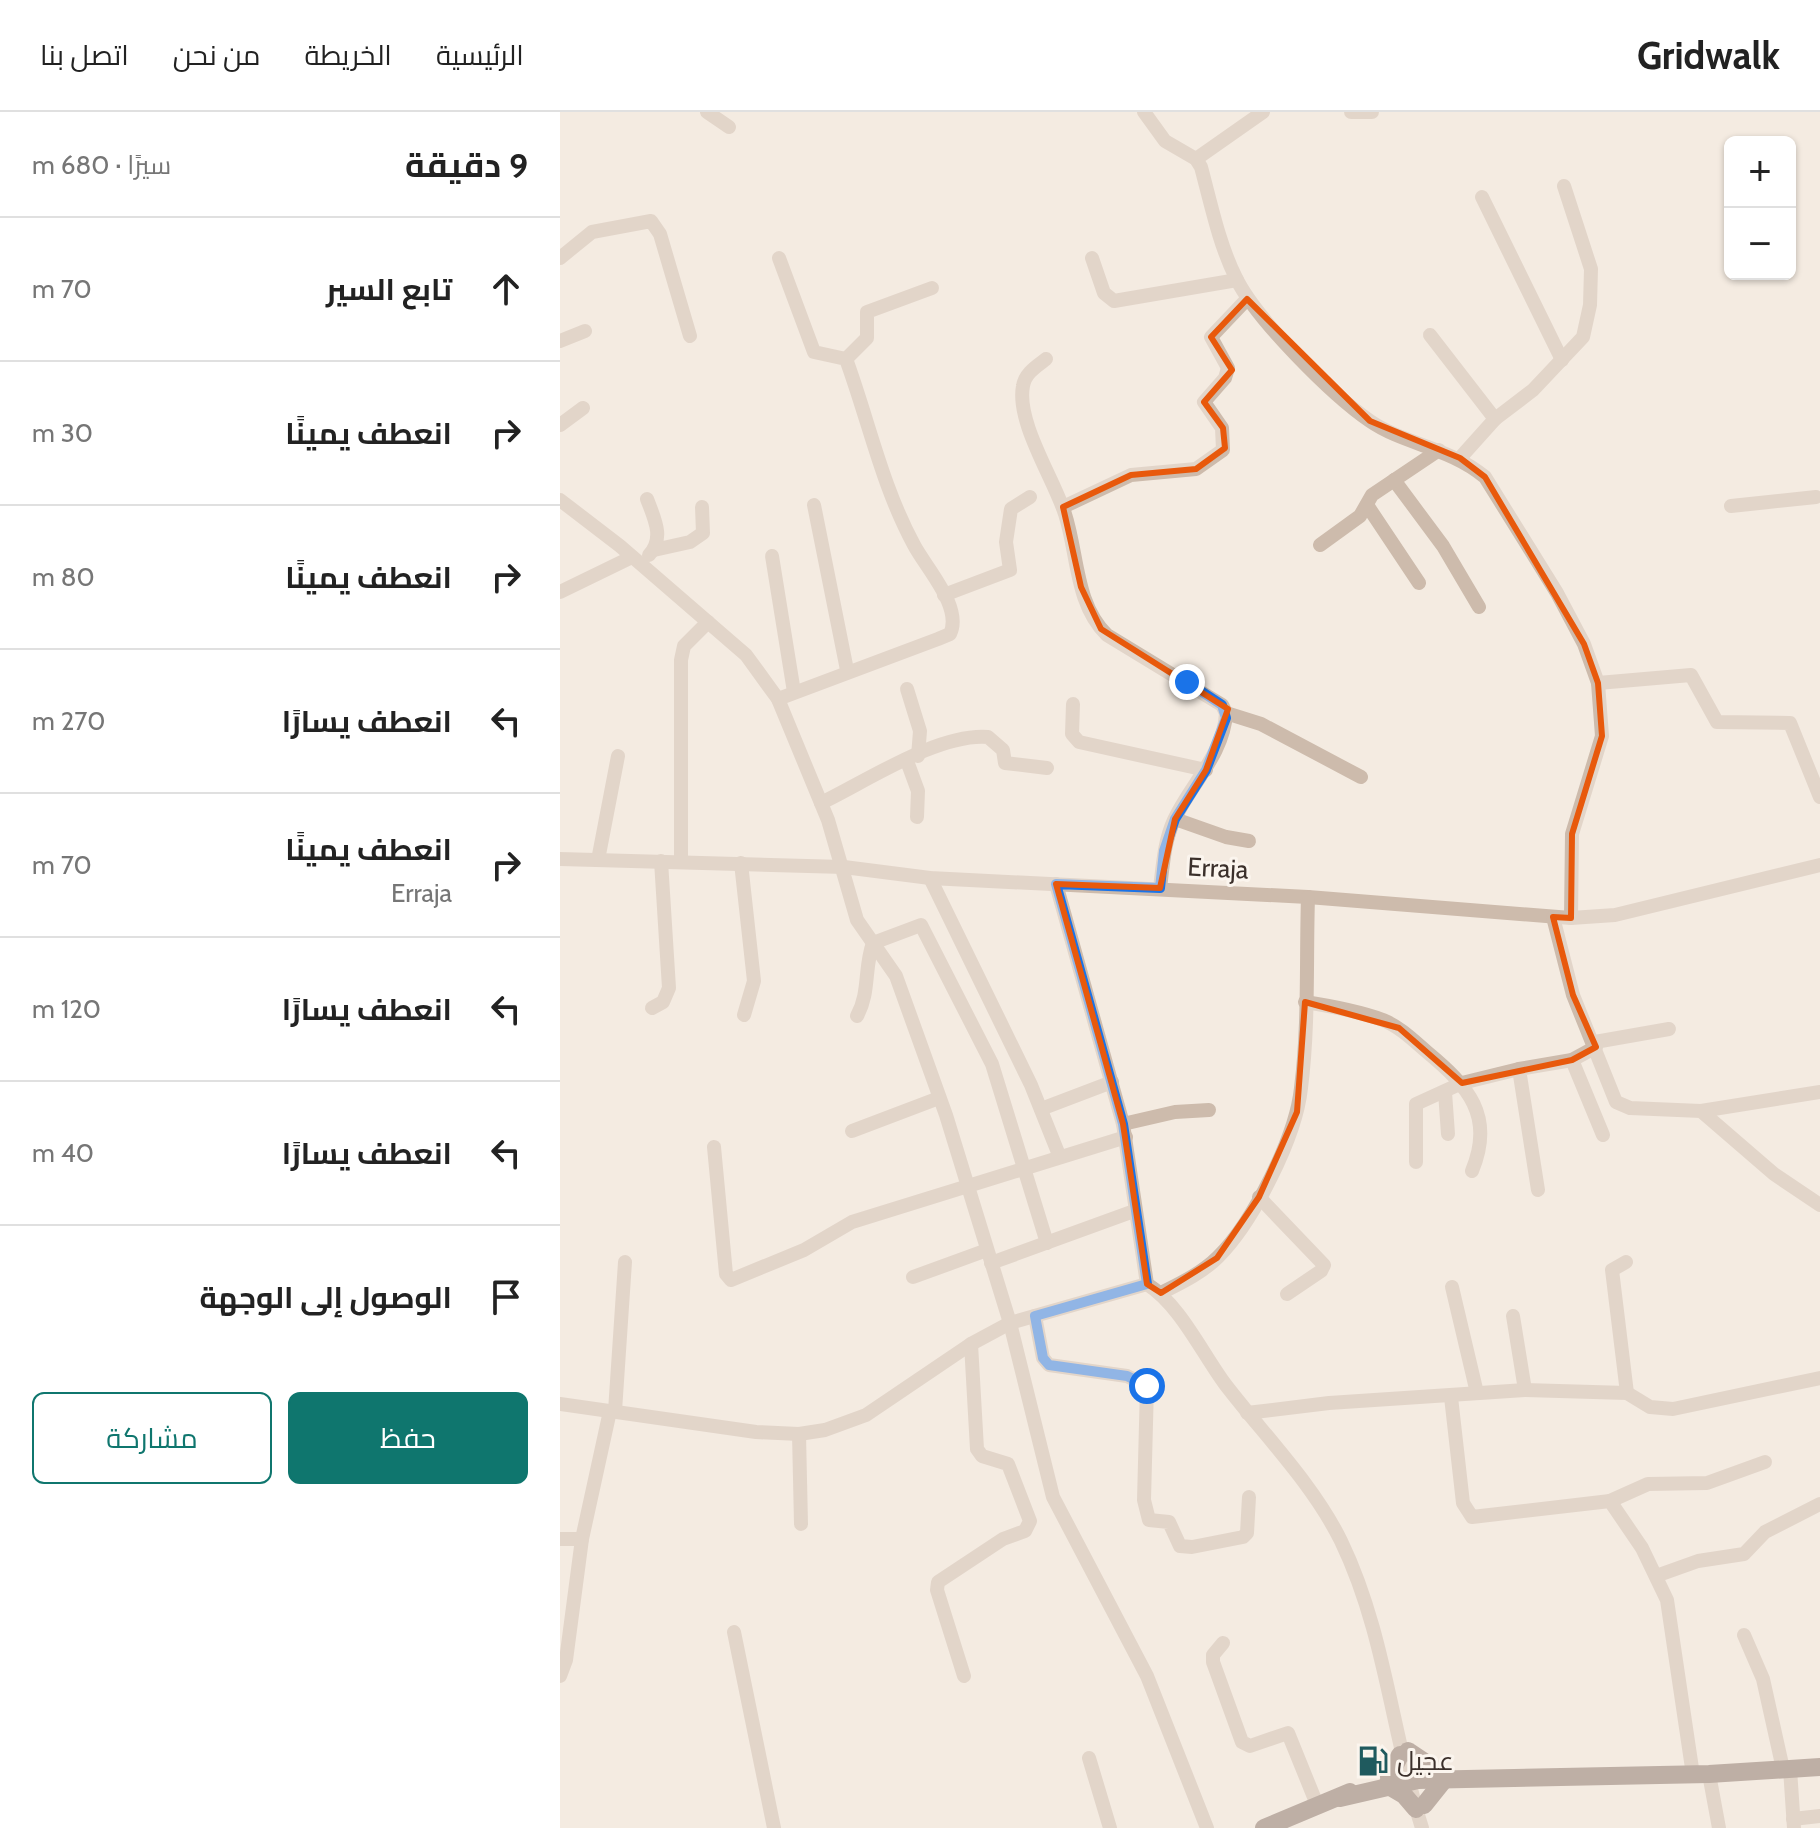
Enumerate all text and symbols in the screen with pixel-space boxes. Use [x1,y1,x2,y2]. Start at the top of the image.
text: Gridwalk [1637,32,1780,79]
text: اتصل بنا [40,38,129,72]
text: من نحن [173,38,261,72]
text: الخريطة [305,38,392,72]
text: الرئيسية [436,38,524,72]
map controls [1724,136,1796,280]
button: + [1724,136,1796,208]
text: 9 دقيقة [405,144,528,186]
text: سيرًا · 680 m [32,149,171,181]
button: − [1724,208,1796,280]
icon: ahead [484,267,528,311]
text: تابع السير [326,271,452,308]
text: 70 m [32,273,92,305]
icon: right [484,411,528,455]
text: انعطف يمينًا [285,415,452,452]
text: 30 m [32,417,93,449]
icon: right [484,555,528,599]
text: انعطف يمينًا [285,559,452,596]
text: 80 m [32,561,95,593]
route end [1169,664,1205,700]
icon: left [484,699,528,743]
text: انعطف يسارًا [282,703,452,740]
text: 270 m [32,705,105,737]
text: انعطف يمينًا [285,831,452,868]
icon: right [484,843,528,887]
text: 70 m [32,849,92,881]
street label: Erraja [1187,850,1250,886]
text: Erraja [391,877,452,909]
icon: left [484,987,528,1031]
text: انعطف يسارًا [282,991,452,1028]
text: 120 m [32,993,101,1025]
icon: left [484,1131,528,1175]
text: انعطف يسارًا [282,1135,452,1172]
text: 40 m [32,1137,94,1169]
icon: arrive [484,1275,528,1319]
text: الوصول إلى الوجهة [199,1279,452,1316]
route start [1129,1368,1165,1404]
button: مشاركة [32,1392,272,1484]
button: حفظ [288,1392,528,1484]
fuel station icon: عجيل [1356,1744,1390,1778]
place label: عجيل [1397,1745,1454,1777]

